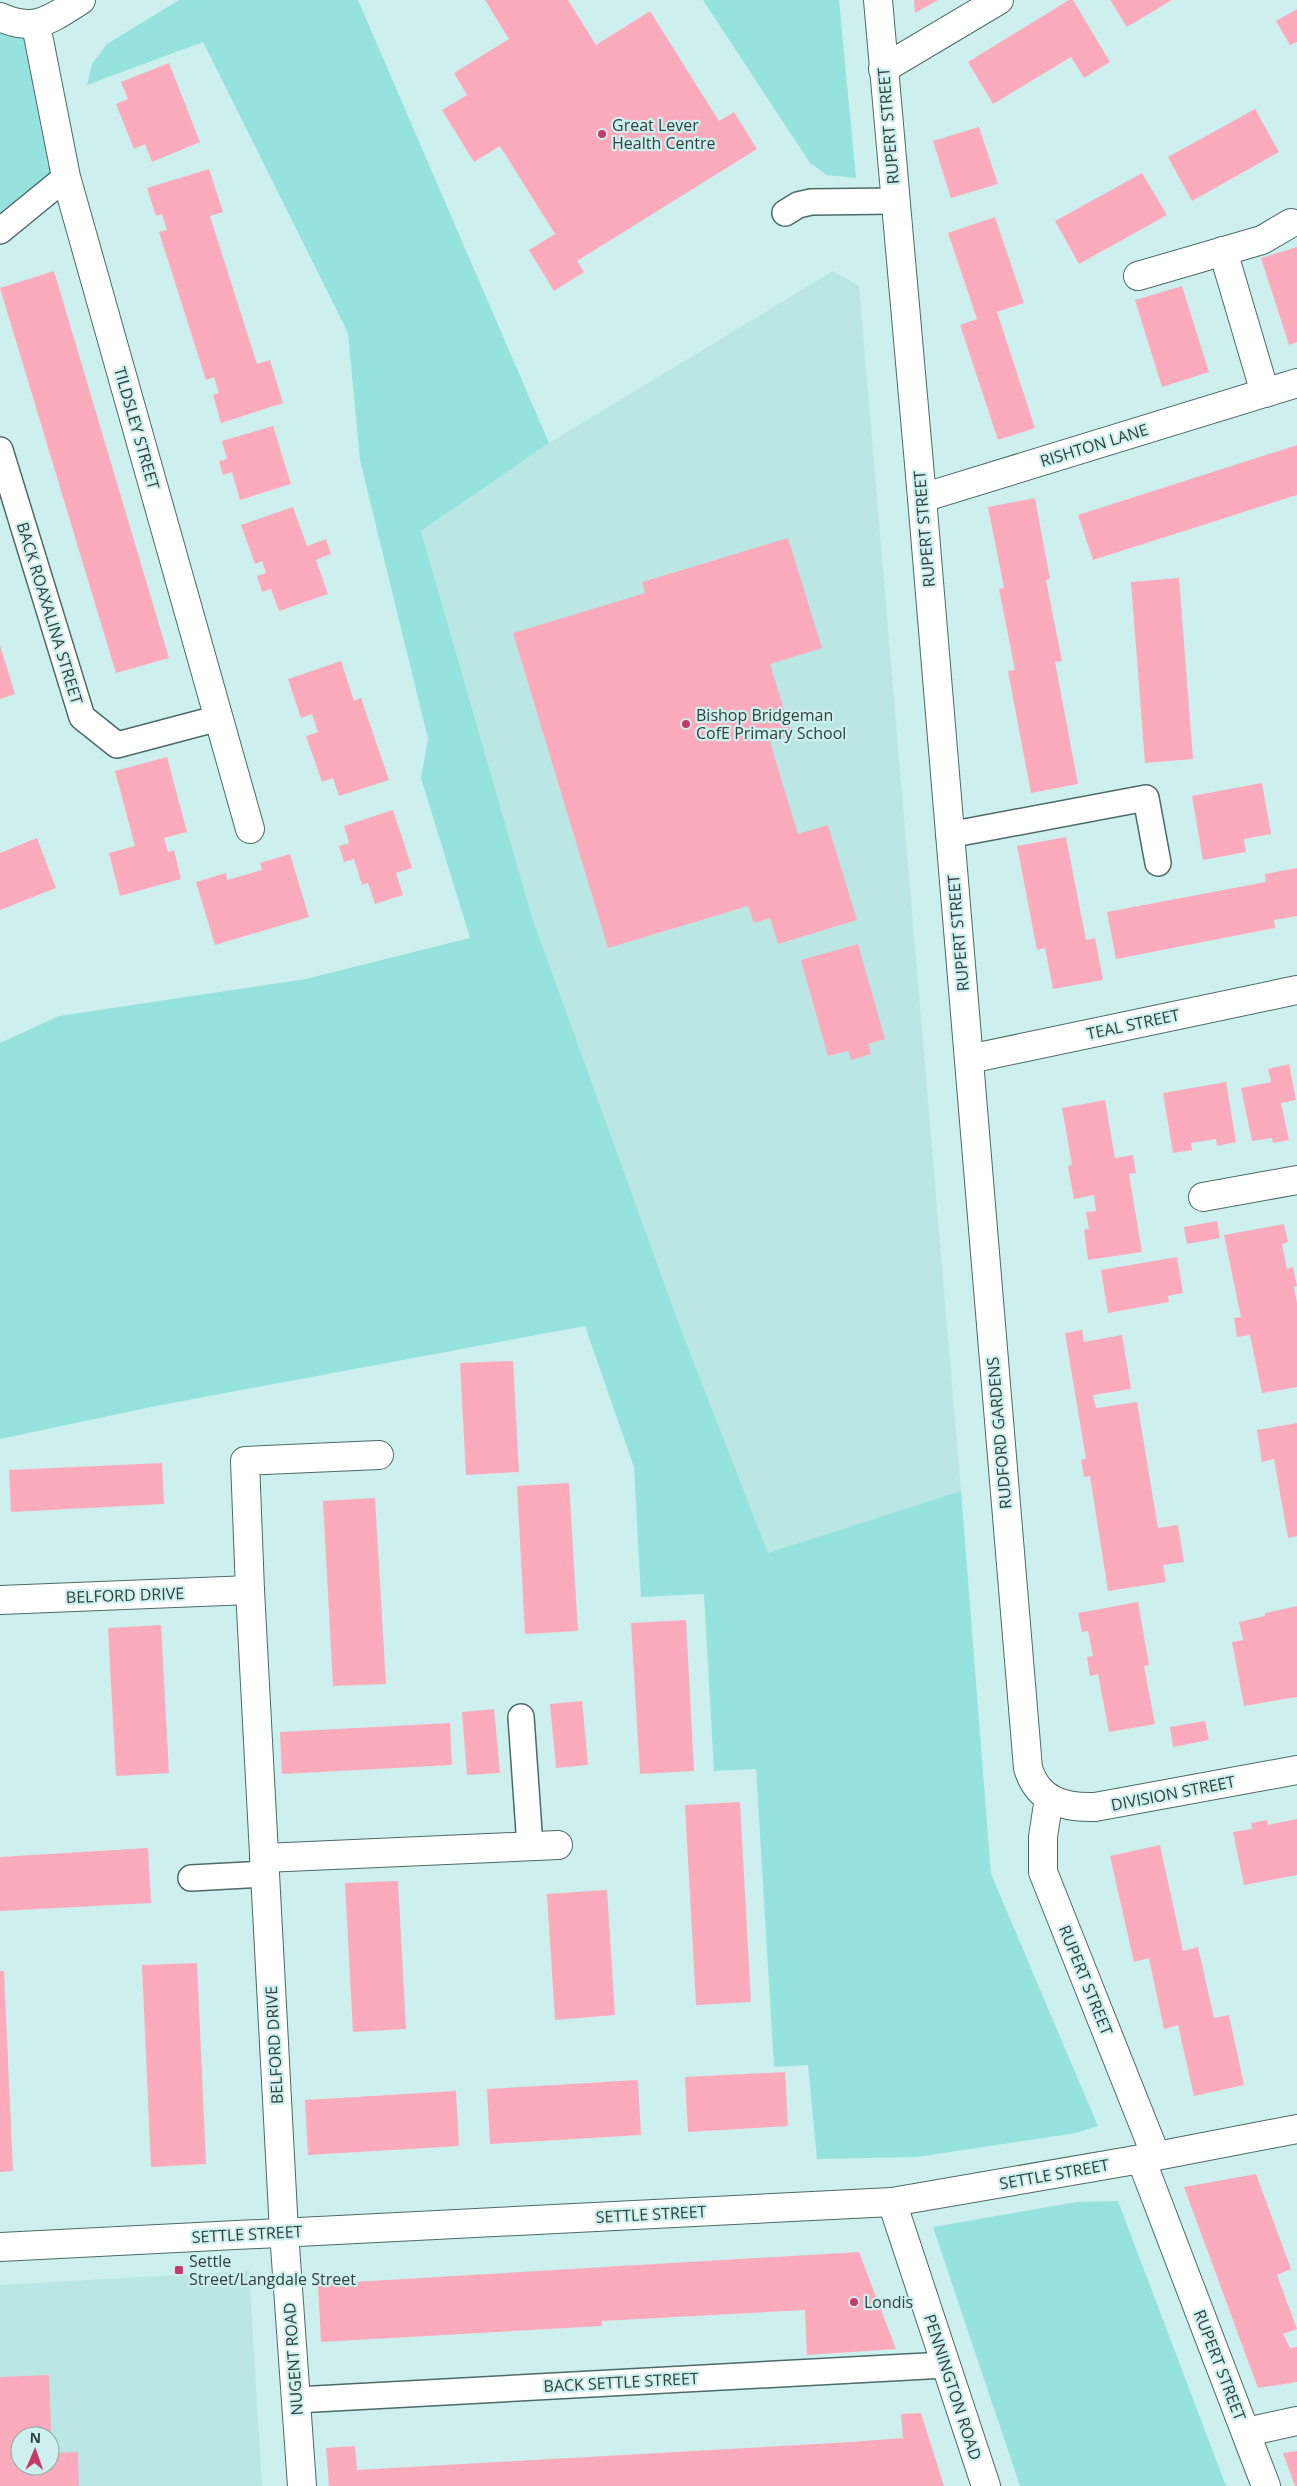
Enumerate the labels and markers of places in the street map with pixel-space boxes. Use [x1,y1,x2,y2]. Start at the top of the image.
place label: Great Lever Health Centre [612,114,716,154]
marker: Great Lever Health Centre [596,128,608,140]
place label: Bishop Bridgeman CofE Primary School [696,704,846,744]
marker: Bishop Bridgeman CofE Primary School [680,718,692,730]
place label: Settle Street/Langdale Street [189,2250,356,2290]
marker: Settle Street/Langdale Street [173,2264,185,2276]
place label: Londis [864,2291,913,2313]
marker: Londis [848,2296,860,2308]

